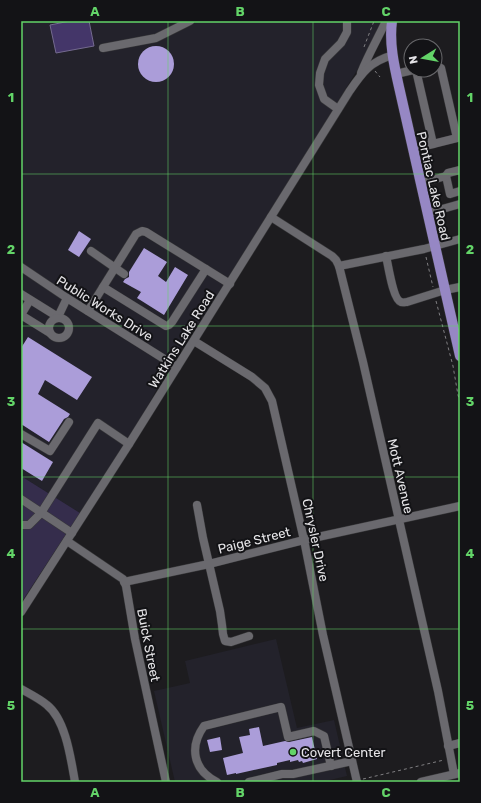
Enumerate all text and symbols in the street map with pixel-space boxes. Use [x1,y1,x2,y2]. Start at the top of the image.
text: A [90,4,100,19]
text: B [235,4,245,19]
text: C [381,4,391,19]
north arrow [403,38,443,78]
text: N [407,55,421,65]
text: 1 [8,90,14,105]
text: 1 [467,90,473,105]
street label: Pontiac Lake Road [414,130,453,242]
text: 2 [7,242,15,257]
text: 2 [466,242,474,257]
street label: Public Works Drive [54,273,156,344]
street label: Watkins Lake Road [145,288,217,391]
text: 3 [7,394,16,409]
text: 3 [466,394,475,409]
street label: Mott Avenue [385,437,416,515]
street label: Chrysler Drive [299,497,332,583]
street label: Paige Street [216,524,292,558]
text: 4 [7,546,16,561]
text: 4 [466,546,475,561]
street label: Buick Street [134,607,163,683]
text: 5 [7,698,15,713]
text: 5 [466,698,474,713]
place label: Covert Center [301,745,385,760]
marker: Covert Center [288,747,298,757]
text: A [90,785,100,800]
text: B [235,785,245,800]
text: C [381,785,391,800]

